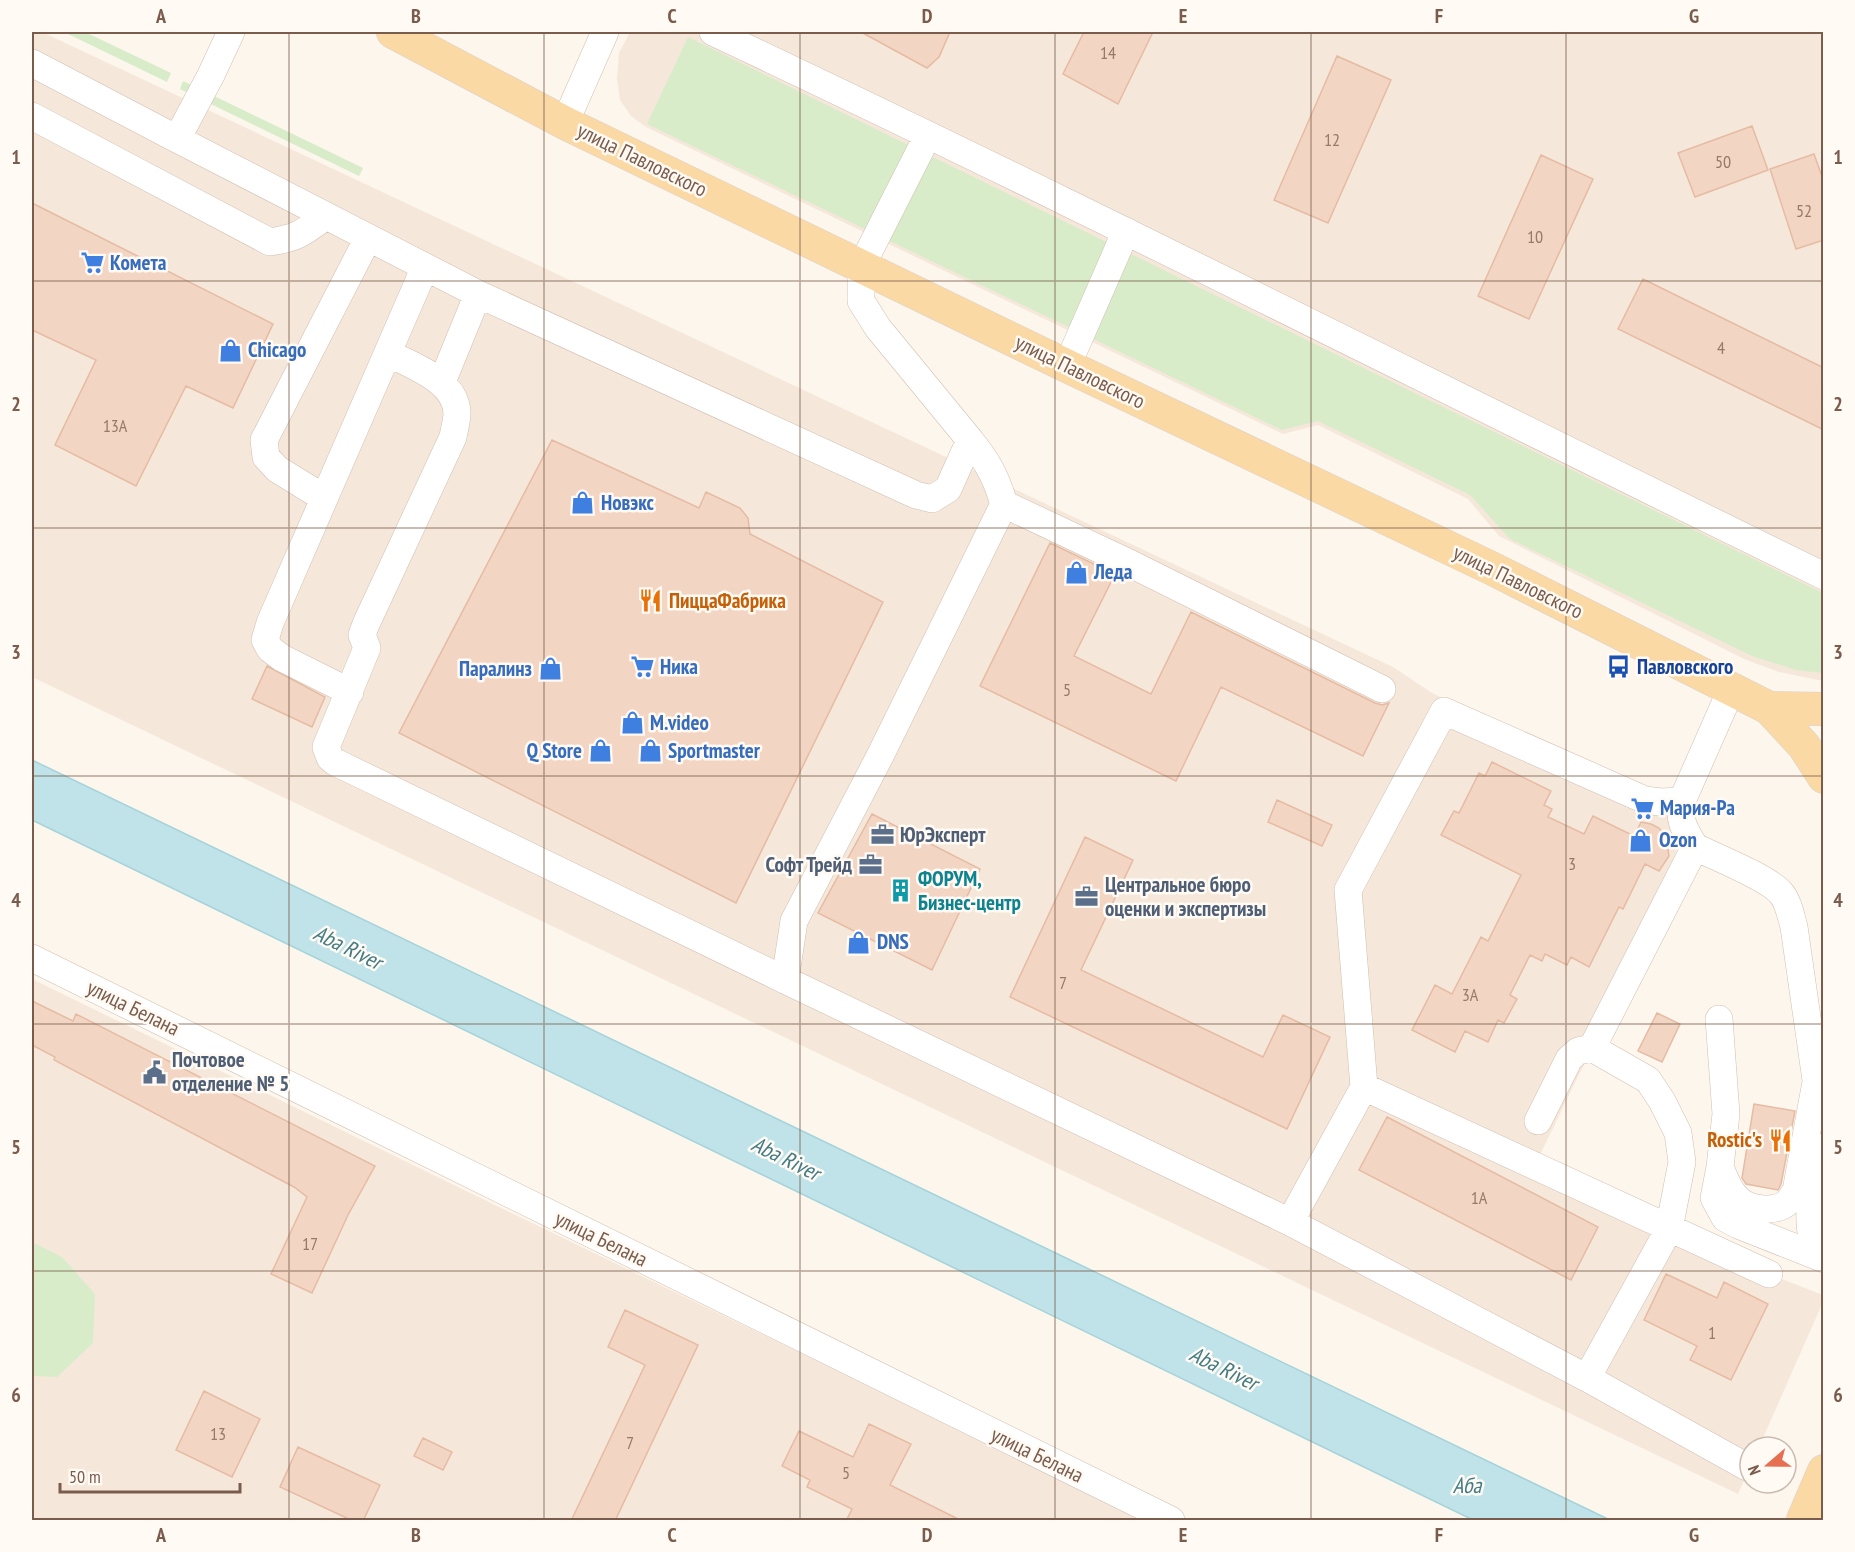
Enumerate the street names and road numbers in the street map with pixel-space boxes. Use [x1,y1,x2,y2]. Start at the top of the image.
street label: улица Павловского [573,116,712,203]
street label: улица Павловского [1011,328,1150,415]
street label: улица Павловского [1449,538,1588,625]
street label: улица Белана [83,974,184,1042]
street label: улица Белана [551,1205,652,1273]
street label: улица Белана [987,1421,1088,1489]

